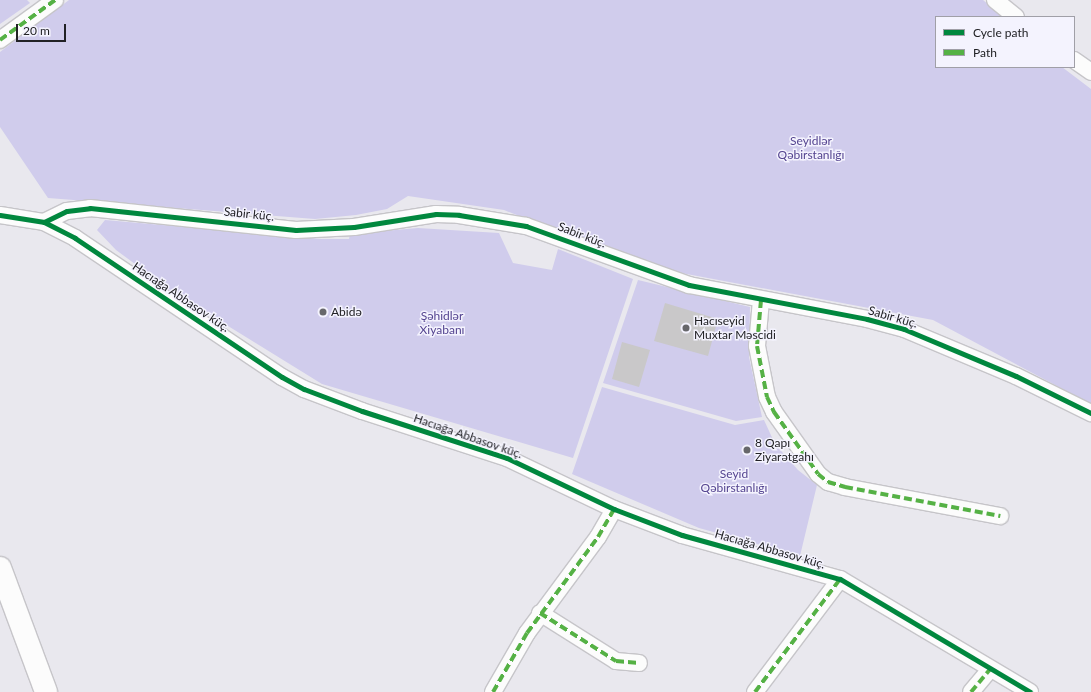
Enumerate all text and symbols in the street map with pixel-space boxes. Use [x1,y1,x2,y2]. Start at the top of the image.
scale bar [18,16,68,42]
legend [935,16,1075,68]
text: 20 m [23,23,50,38]
text: Cycle path [973,25,1028,40]
text: Path [973,45,997,60]
park label: Seyidlər Qəbirstanlığı [778,134,844,162]
street label: Sabir küç. [223,204,275,224]
street label: Sabir küç. [556,219,608,251]
street label: Hacıağa Abbasov küç. [129,259,233,335]
street label: Sabir küç. [867,303,919,331]
place label: Abidə [331,305,362,319]
marker: Abidə [318,307,328,317]
park label: Şəhidlər Xiyabanı [420,309,464,337]
place label: Hacıseyid Muxtar Məscidi [694,314,776,342]
marker: Hacıseyid Muxtar Məscidi [681,323,691,333]
street label: Hacıağa Abbasov küç. [411,411,525,461]
place label: 8 Qapı Ziyarətgahı [755,436,814,464]
marker: 8 Qapı Ziyarətgahı [742,445,752,455]
park label: Seyid Qəbirstanlığı [701,467,767,495]
street label: Hacıağa Abbasov küç. [713,526,827,572]

